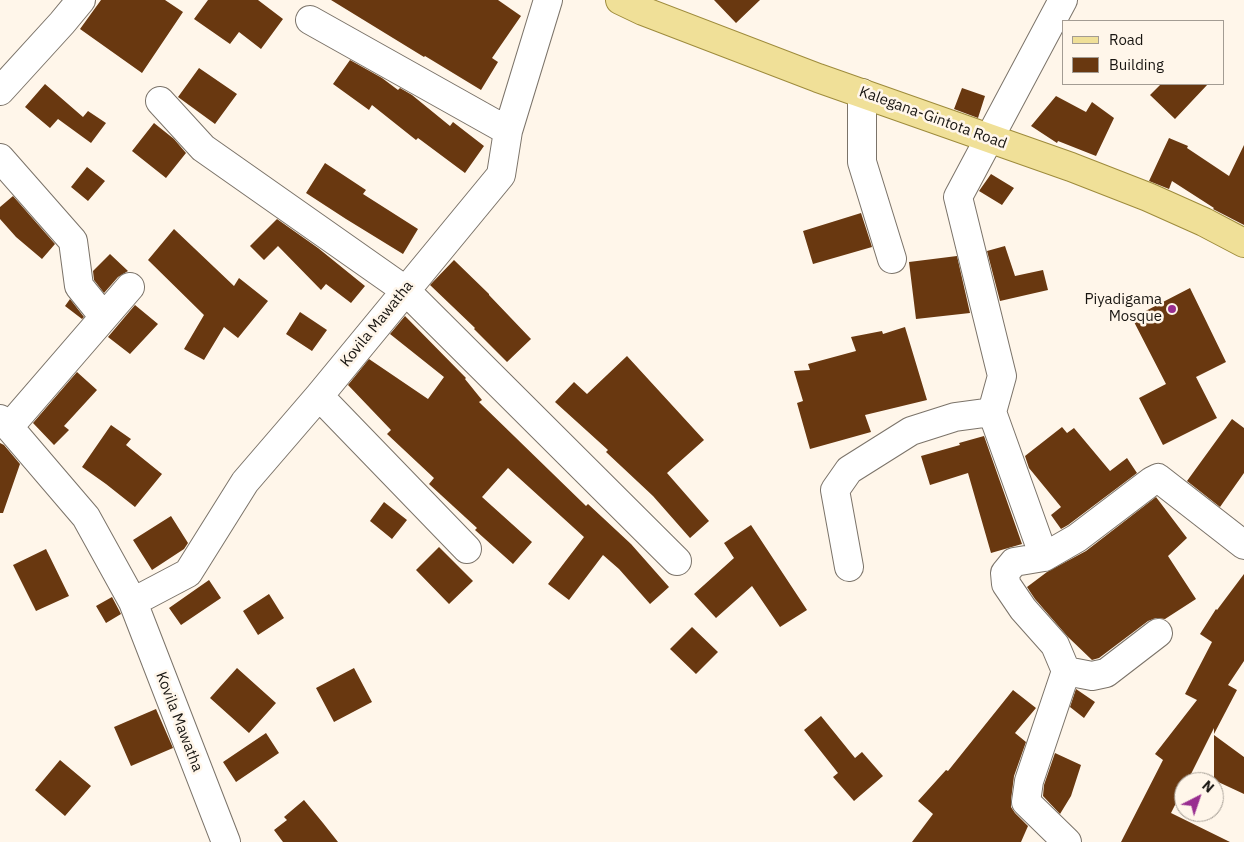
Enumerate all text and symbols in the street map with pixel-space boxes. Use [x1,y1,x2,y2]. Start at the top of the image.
legend [1062,20,1224,85]
text: Road [1109,30,1144,49]
text: Building [1109,55,1164,74]
street label: Kalegana-Gintota Road [857,83,1009,153]
street label: Kovila Mawatha [337,277,417,371]
place label: Piyadigama Mosque [1084,291,1162,326]
marker: Piyadigama Mosque [1166,303,1178,315]
street label: Kovila Mawatha [152,670,206,774]
north arrow [1174,772,1224,822]
text: N [1198,776,1218,797]

